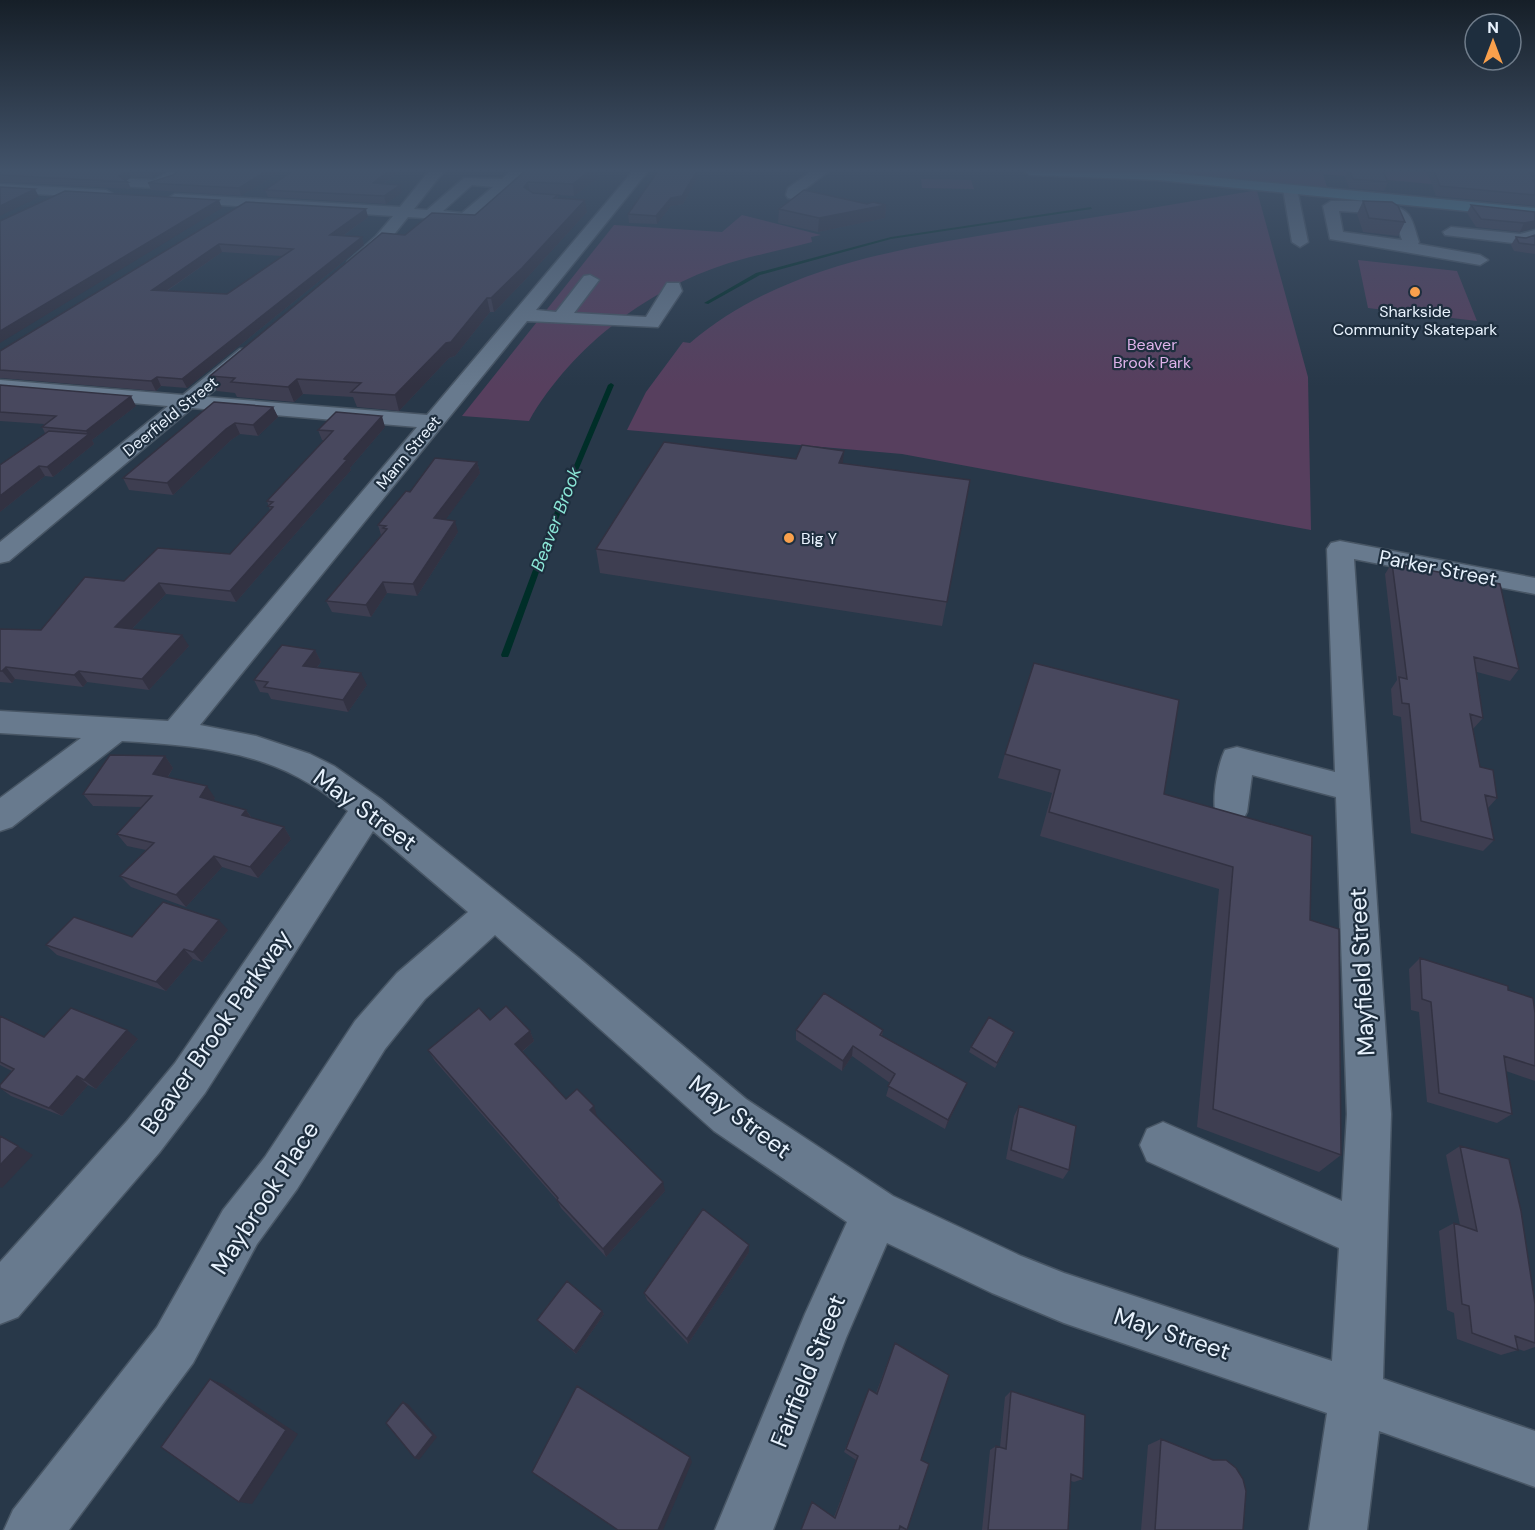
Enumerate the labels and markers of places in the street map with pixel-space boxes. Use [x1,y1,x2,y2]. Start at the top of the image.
marker: Sharkside Community Skatepark [1408,285,1422,299]
place label: Sharkside Community Skatepark [1333,301,1497,340]
place label: Big Y [801,528,837,549]
marker: Big Y [782,531,796,545]

